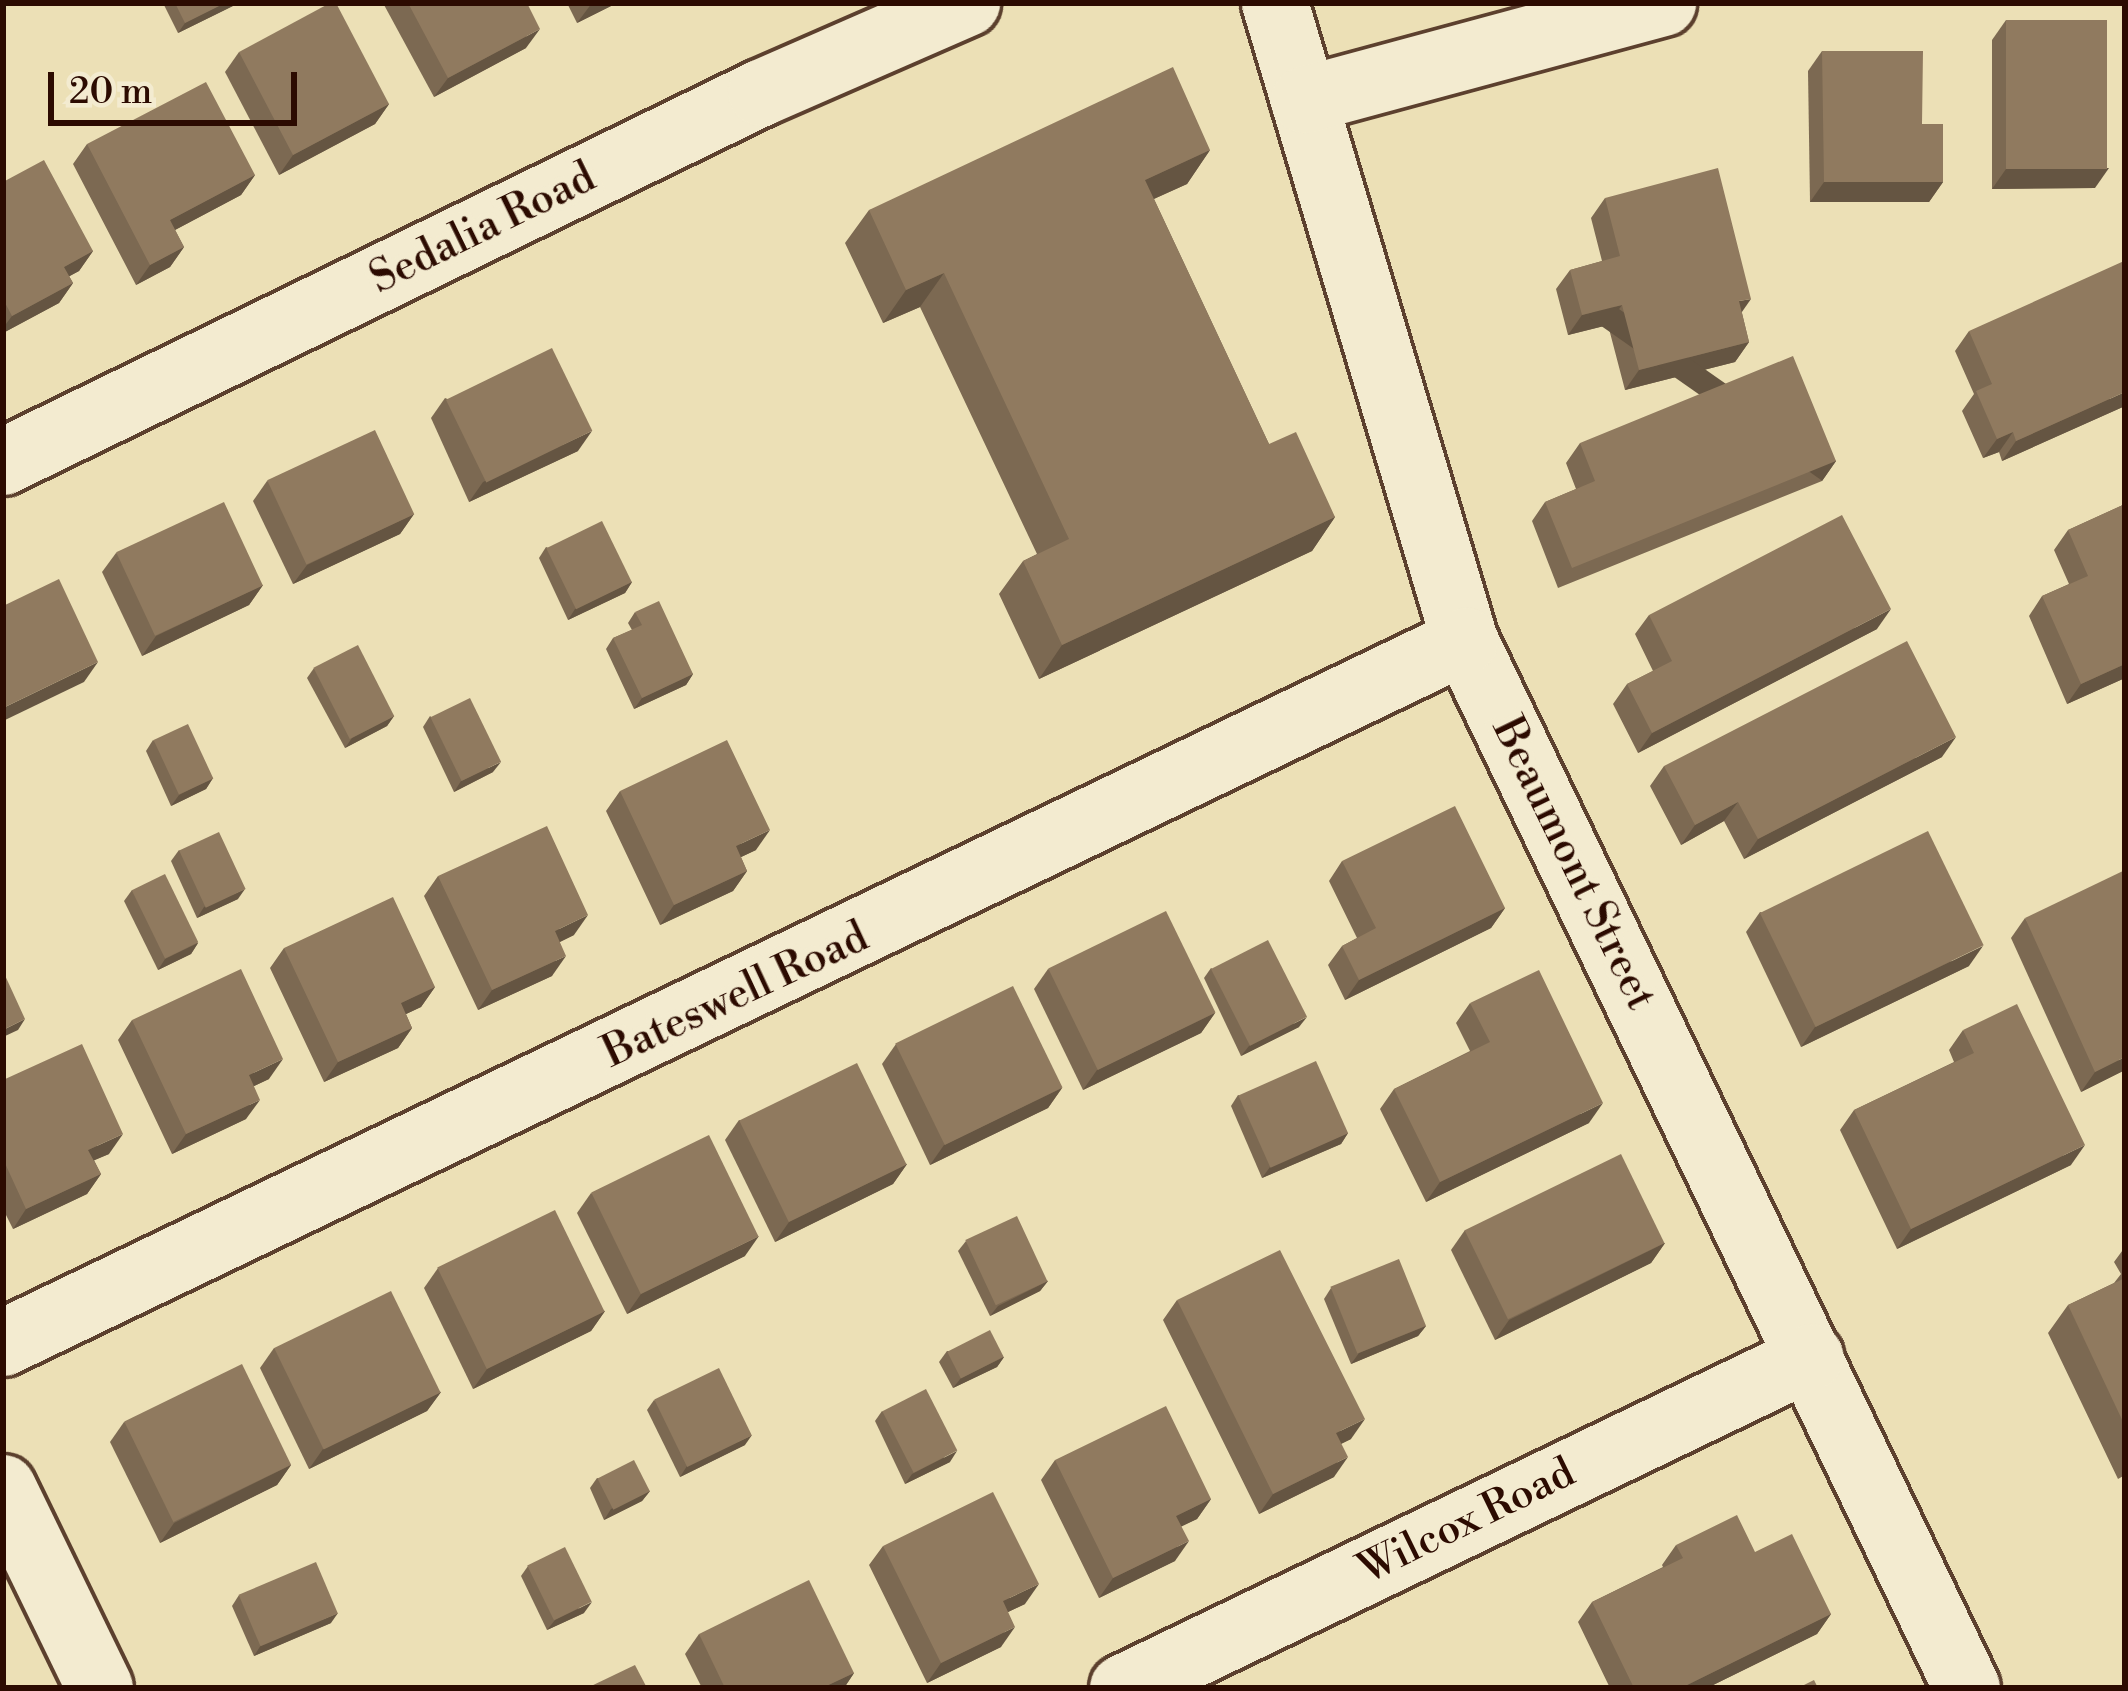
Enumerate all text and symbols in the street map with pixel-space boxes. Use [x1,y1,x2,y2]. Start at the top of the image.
scale bar [54,48,303,122]
text: 20 m [69,70,152,115]
street label: Sedalia Road [362,153,604,305]
street label: Beaumont Street [1480,710,1666,1018]
street label: Bateswell Road [596,913,876,1079]
street label: Wilcox Road [1351,1448,1583,1596]

